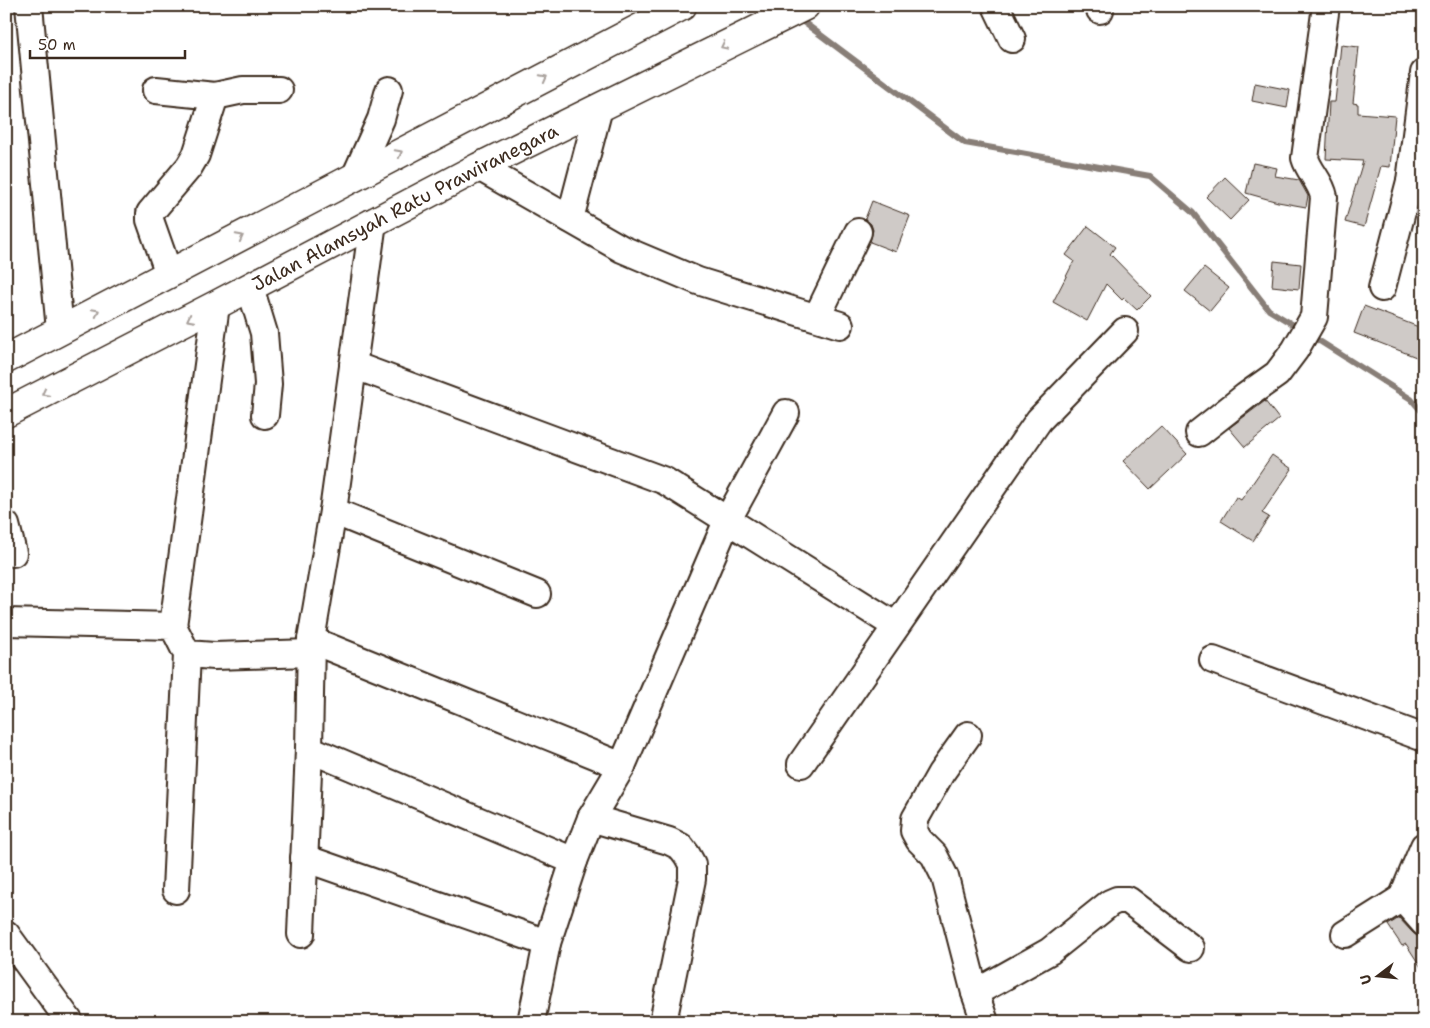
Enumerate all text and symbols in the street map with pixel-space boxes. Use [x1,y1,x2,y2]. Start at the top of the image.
scale bar [30,28,185,60]
text: 50 m [38,35,76,55]
one-way arrow [720,40,729,50]
one-way arrow [538,74,547,84]
street label: Jalan Alamsyah Ratu Prawiranegara [248,118,563,297]
one-way arrow [394,149,403,159]
one-way arrow [235,233,244,243]
one-way arrow [91,308,100,318]
one-way arrow [186,313,195,323]
one-way arrow [41,387,50,397]
north arrow [1352,950,1402,1000]
text: U [1356,972,1375,987]

